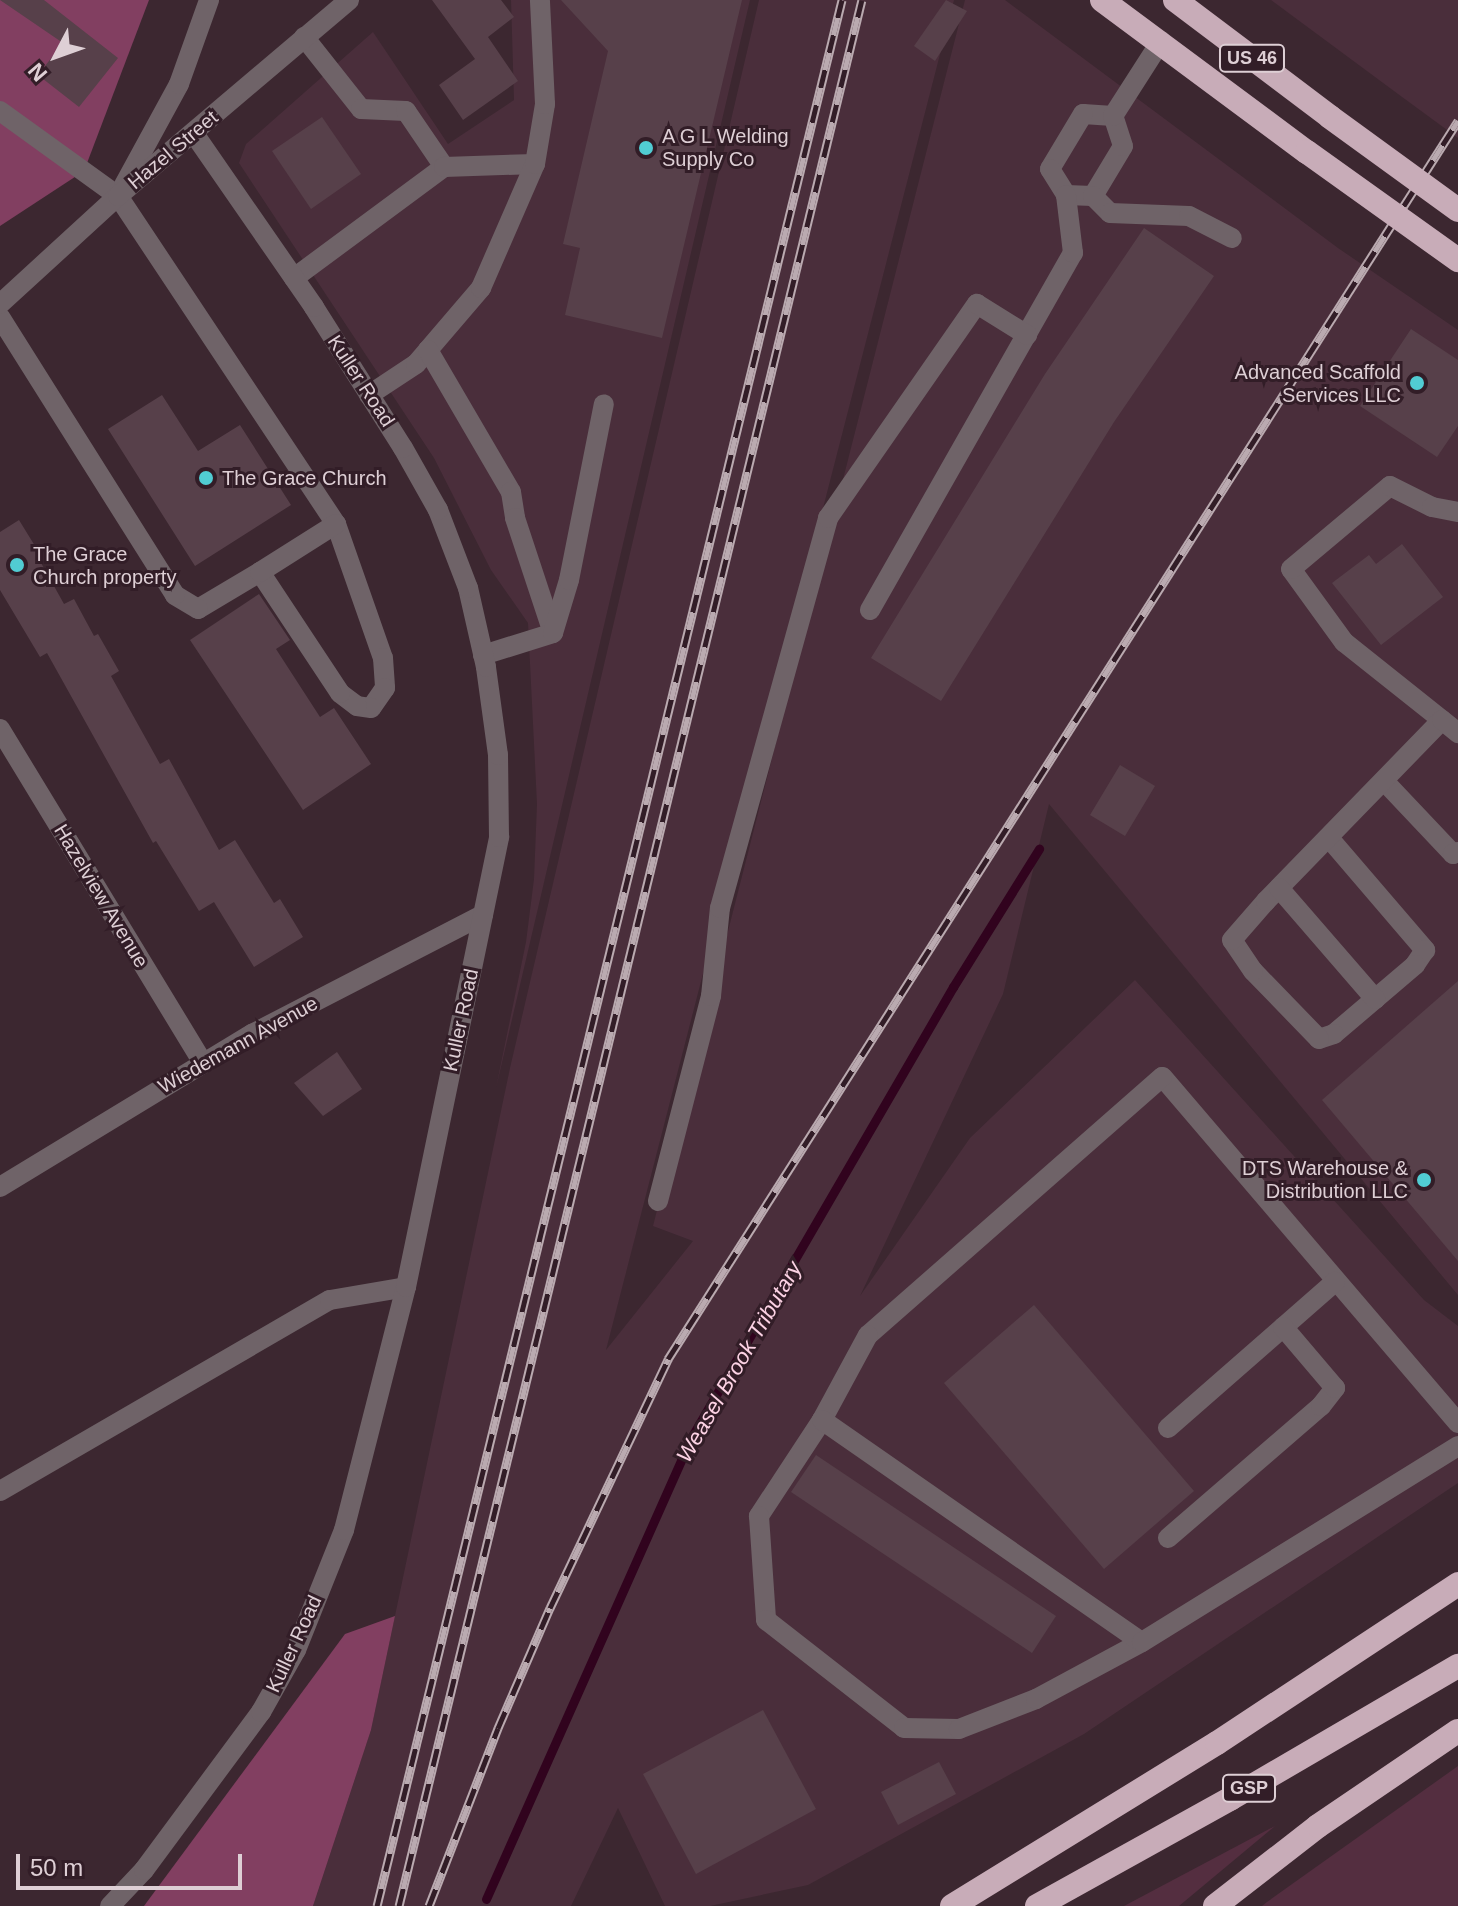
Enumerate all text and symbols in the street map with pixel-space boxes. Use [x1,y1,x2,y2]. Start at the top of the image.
north arrow [16,16,96,96]
road number: US 46 [1218,44,1286,72]
text: N [23,58,52,86]
street label: Hazel Street [123,105,223,195]
place label: A G L Welding Supply Co [662,124,791,171]
marker: A G L Welding Supply Co [637,139,655,157]
street label: Kuller Road [322,331,400,431]
place label: Advanced Scaffold Services LLC [1235,360,1401,407]
marker: Advanced Scaffold Services LLC [1408,374,1426,392]
place label: The Grace Church [222,466,387,490]
marker: The Grace Church [197,469,215,487]
place label: The Grace Church property [33,542,176,589]
marker: The Grace Church property [8,556,26,574]
street label: Hazelview Avenue [48,819,154,973]
street label: Kuller Road [438,966,484,1074]
street label: Wiedemann Avenue [154,991,322,1099]
place label: DTS Warehouse & Distribution LLC [1242,1156,1408,1203]
marker: DTS Warehouse & Distribution LLC [1415,1171,1433,1189]
water label: Weasel Brook Tributary [671,1257,807,1467]
street label: Kuller Road [261,1592,327,1696]
road number: GSP [1221,1774,1277,1802]
scale bar [20,1838,246,1888]
text: 50 m [30,1854,83,1881]

